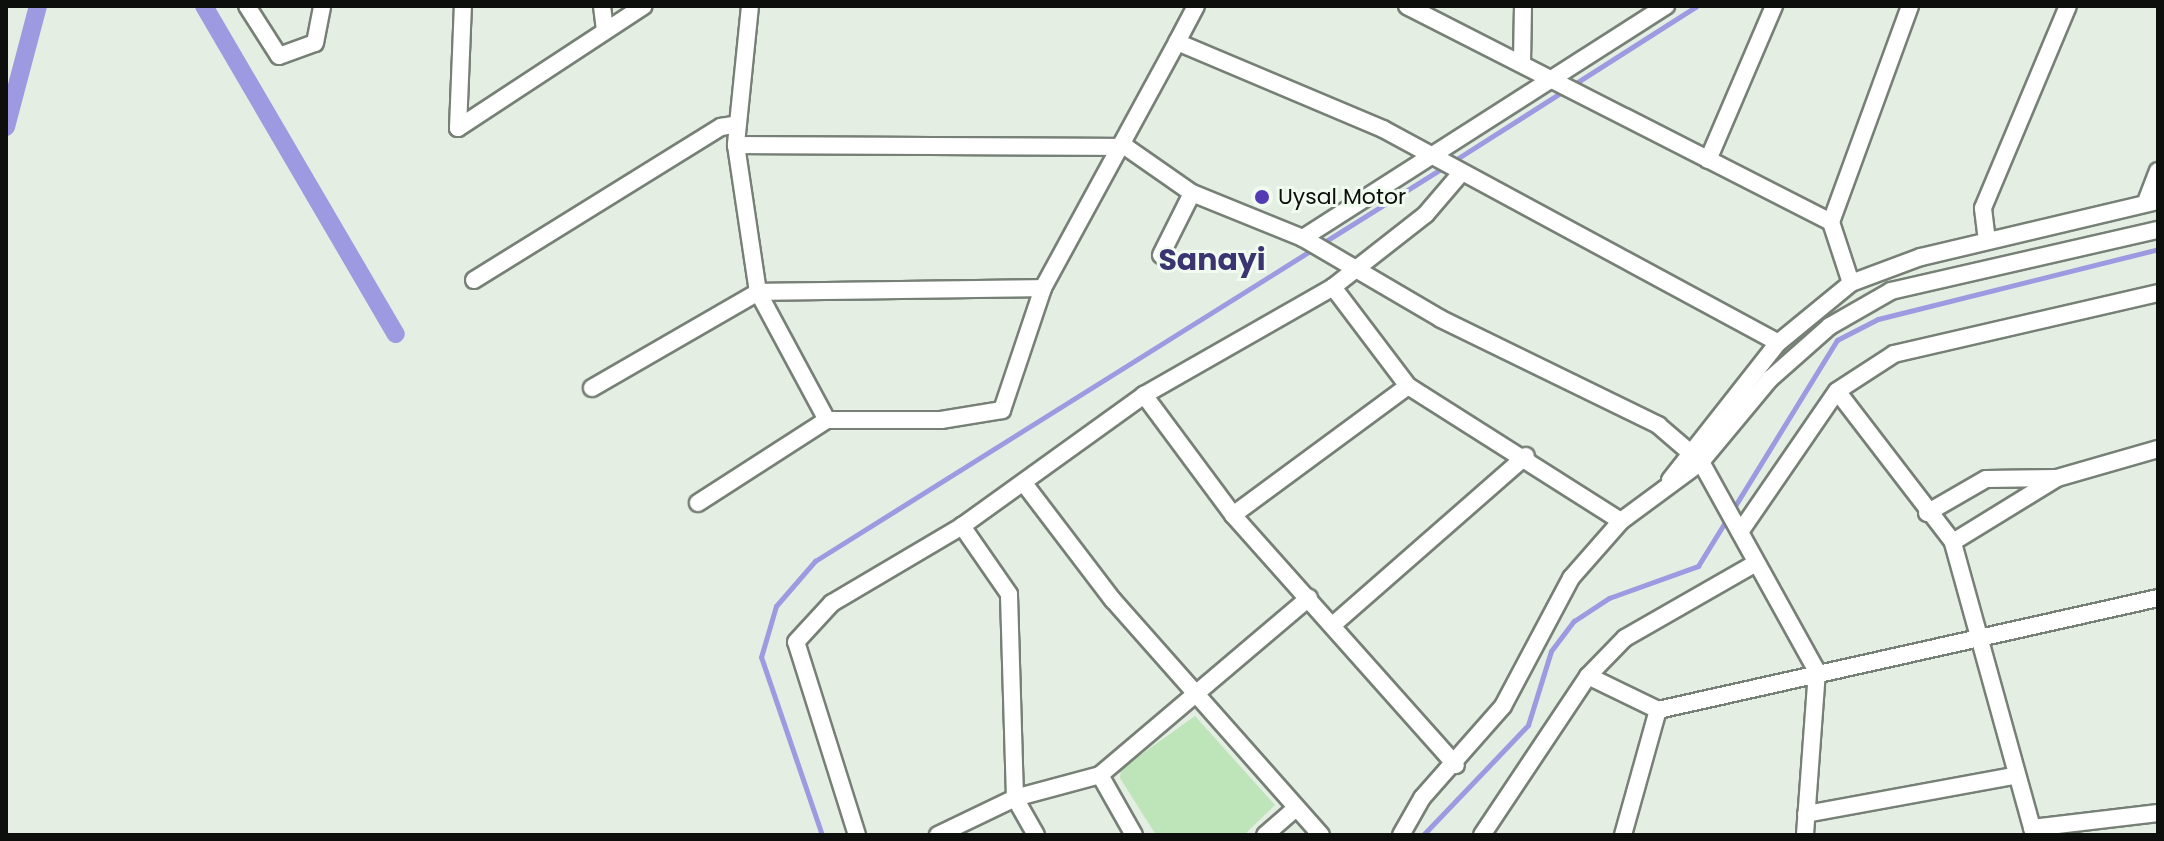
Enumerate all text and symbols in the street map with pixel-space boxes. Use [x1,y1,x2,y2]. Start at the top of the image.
place label: Uysal Motor [1278,184,1406,210]
marker: Uysal Motor [1253,188,1271,206]
district label: Sanayi [1158,242,1266,278]

